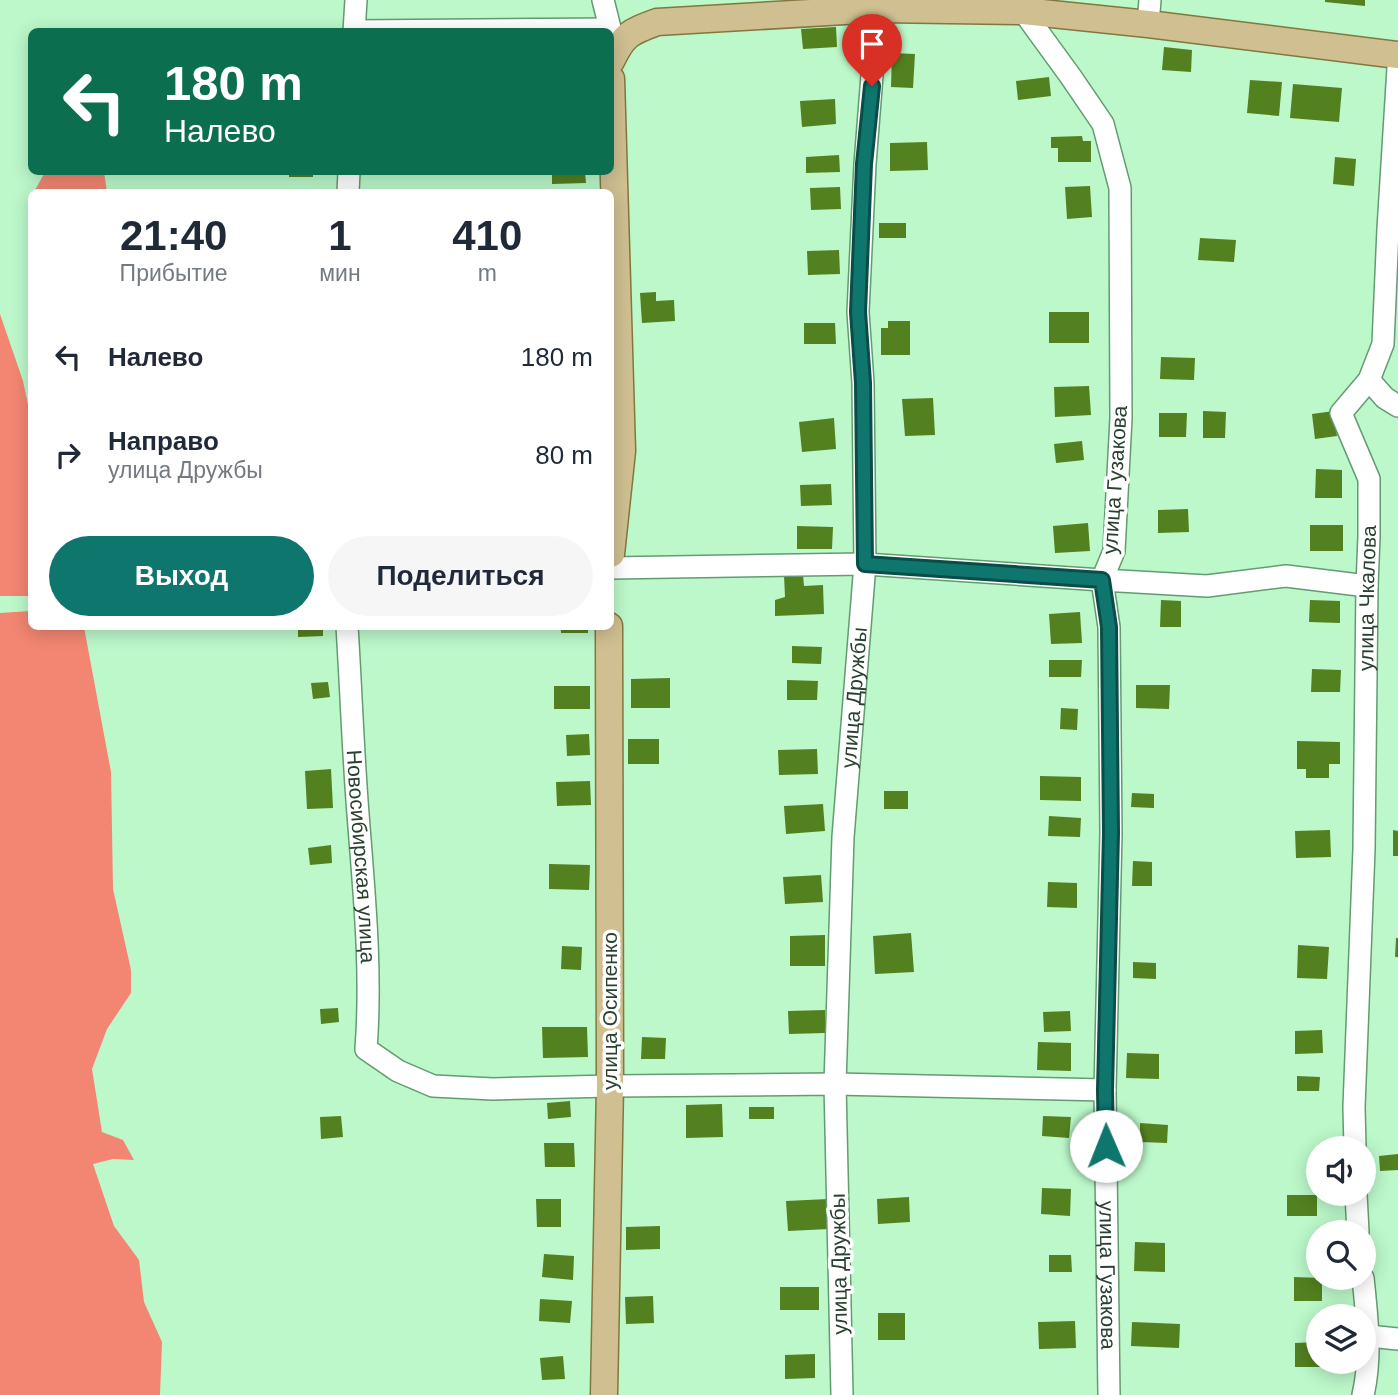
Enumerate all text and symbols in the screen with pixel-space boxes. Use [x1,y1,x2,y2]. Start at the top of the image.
pin [842,14,902,86]
icon: arrive [853,25,891,63]
icon: left [49,56,140,147]
text: 180 m [164,56,303,110]
text: Налево [164,113,276,149]
text: 21:40 [120,212,227,259]
text: 1 [328,212,352,259]
text: 410 [452,212,522,259]
text: Прибытие [120,260,228,286]
text: мин [319,260,361,286]
text: m [478,260,497,286]
icon: left [49,338,87,376]
text: Налево [108,342,203,372]
text: 180 m [521,342,593,372]
street label: улица Гузакова [1098,405,1131,555]
text: Направо [108,426,219,456]
icon: right [49,436,87,474]
text: 80 m [535,440,593,470]
text: улица Дружбы [108,457,263,483]
street label: улица Чкалова [1354,525,1380,671]
button: Выход [49,536,314,616]
button: Поделиться [328,536,593,616]
street label: улица Дружбы [837,626,871,769]
street label: Новосибирская улица [343,749,380,964]
street label: улица Осипенко [598,932,621,1090]
position arrow [1069,1109,1143,1183]
map controls [1306,1136,1376,1374]
button: sound [1306,1136,1376,1206]
street label: улица Дружбы [826,1193,851,1335]
street label: улица Гузакова [1095,1200,1120,1350]
button: search [1306,1220,1376,1290]
button: layers [1306,1304,1376,1374]

